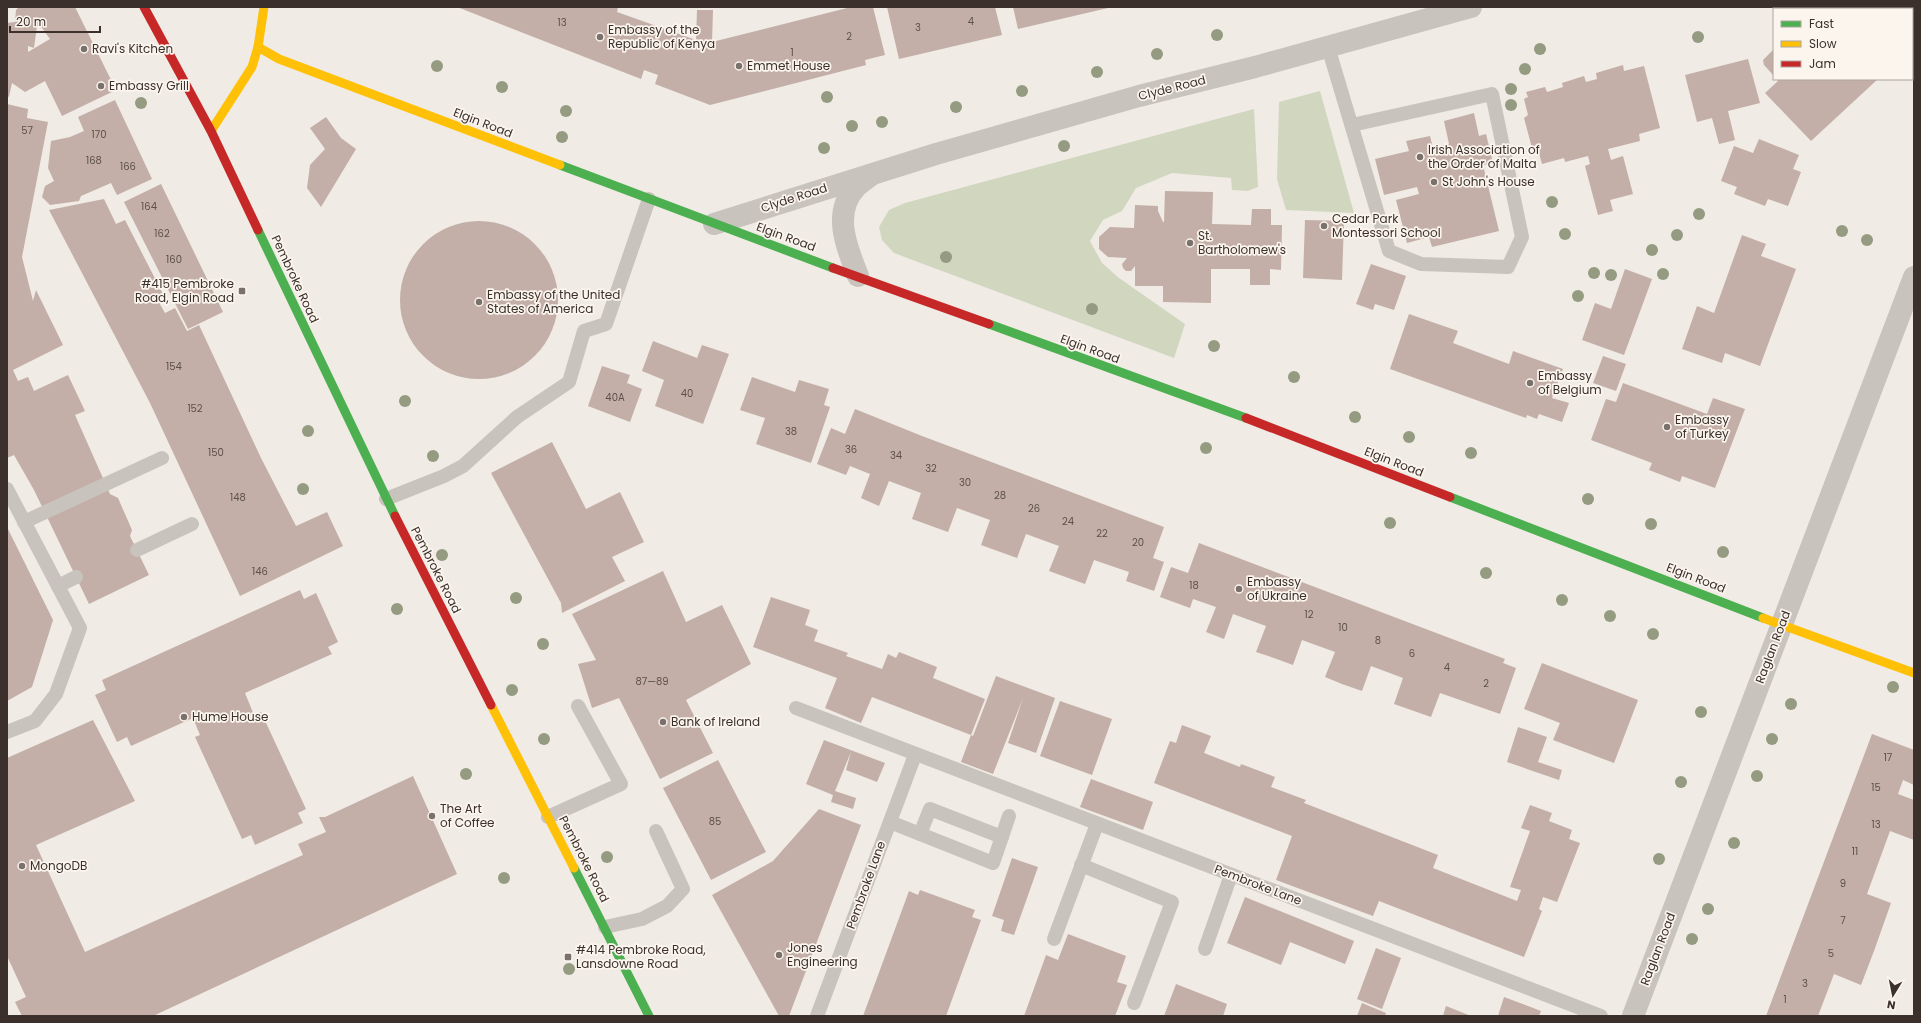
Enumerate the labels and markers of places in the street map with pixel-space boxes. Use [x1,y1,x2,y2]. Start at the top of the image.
place label: Embassy of the Republic of Kenya [608,21,715,52]
marker: Embassy of the Republic of Kenya [595,32,605,42]
place label: Ravi's Kitchen [92,40,173,57]
marker: Ravi's Kitchen [79,44,89,54]
place label: Emmet House [747,57,830,74]
marker: Emmet House [734,61,744,71]
place label: Embassy Grill [109,77,189,94]
marker: Embassy Grill [96,81,106,91]
place label: Irish Association of the Order of Malta [1428,141,1540,172]
marker: Irish Association of the Order of Malta [1415,152,1425,162]
place label: St John's House [1442,173,1535,190]
marker: St John's House [1429,177,1439,187]
place label: Cedar Park Montessori School [1332,210,1441,241]
marker: Cedar Park Montessori School [1319,221,1329,231]
place label: St. Bartholomew's [1198,227,1286,258]
marker: St. Bartholomew's [1185,238,1195,248]
place label: #415 Pembroke Road, Elgin Road [135,275,234,306]
marker: #415 Pembroke Road, Elgin Road [237,286,247,296]
place label: Embassy of the United States of America [487,286,620,317]
marker: Embassy of the United States of America [474,297,484,307]
place label: Embassy of Belgium [1538,367,1602,398]
marker: Embassy of Belgium [1525,378,1535,388]
place label: Embassy of Turkey [1675,411,1729,442]
marker: Embassy of Turkey [1662,422,1672,432]
place label: Embassy of Ukraine [1247,573,1307,604]
marker: Embassy of Ukraine [1234,584,1244,594]
place label: Hume House [192,708,268,725]
marker: Hume House [179,712,189,722]
place label: Bank of Ireland [671,713,760,730]
marker: Bank of Ireland [658,717,668,727]
place label: The Art of Coffee [440,800,495,831]
marker: The Art of Coffee [427,811,437,821]
place label: MongoDB [30,857,87,874]
marker: MongoDB [17,861,27,871]
place label: Jones Engineering [787,939,858,970]
place label: #414 Pembroke Road, Lansdowne Road [576,941,706,972]
marker: Jones Engineering [774,950,784,960]
marker: #414 Pembroke Road, Lansdowne Road [563,952,573,962]

